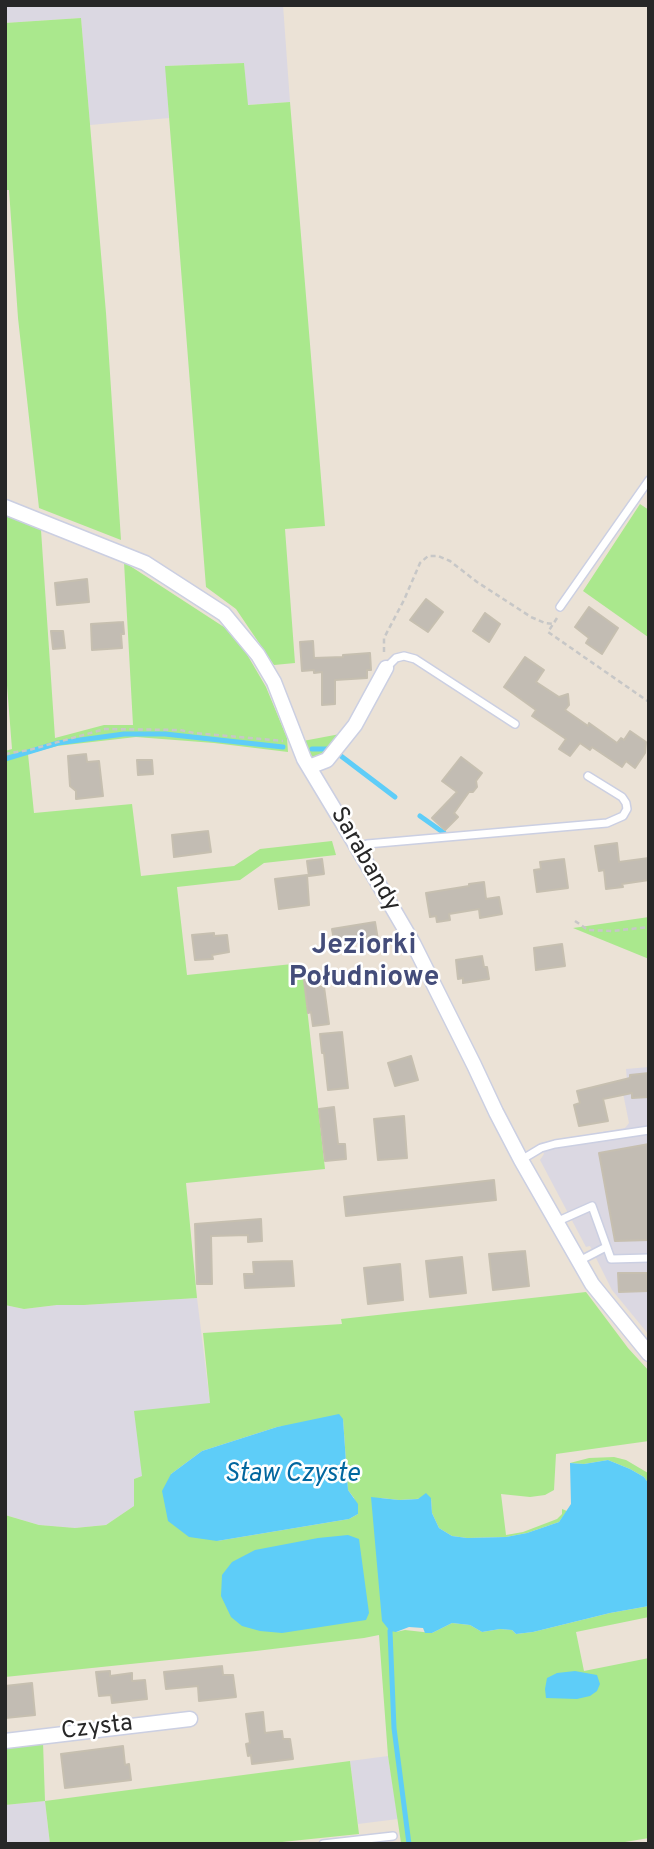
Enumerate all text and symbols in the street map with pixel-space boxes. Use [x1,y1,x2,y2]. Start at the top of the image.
street label: Sarabandy [323,803,405,917]
district label: Jeziorki Południowe [289,930,439,996]
water label: Staw Czyste [224,1460,360,1492]
street label: Czysta [60,1710,134,1748]

